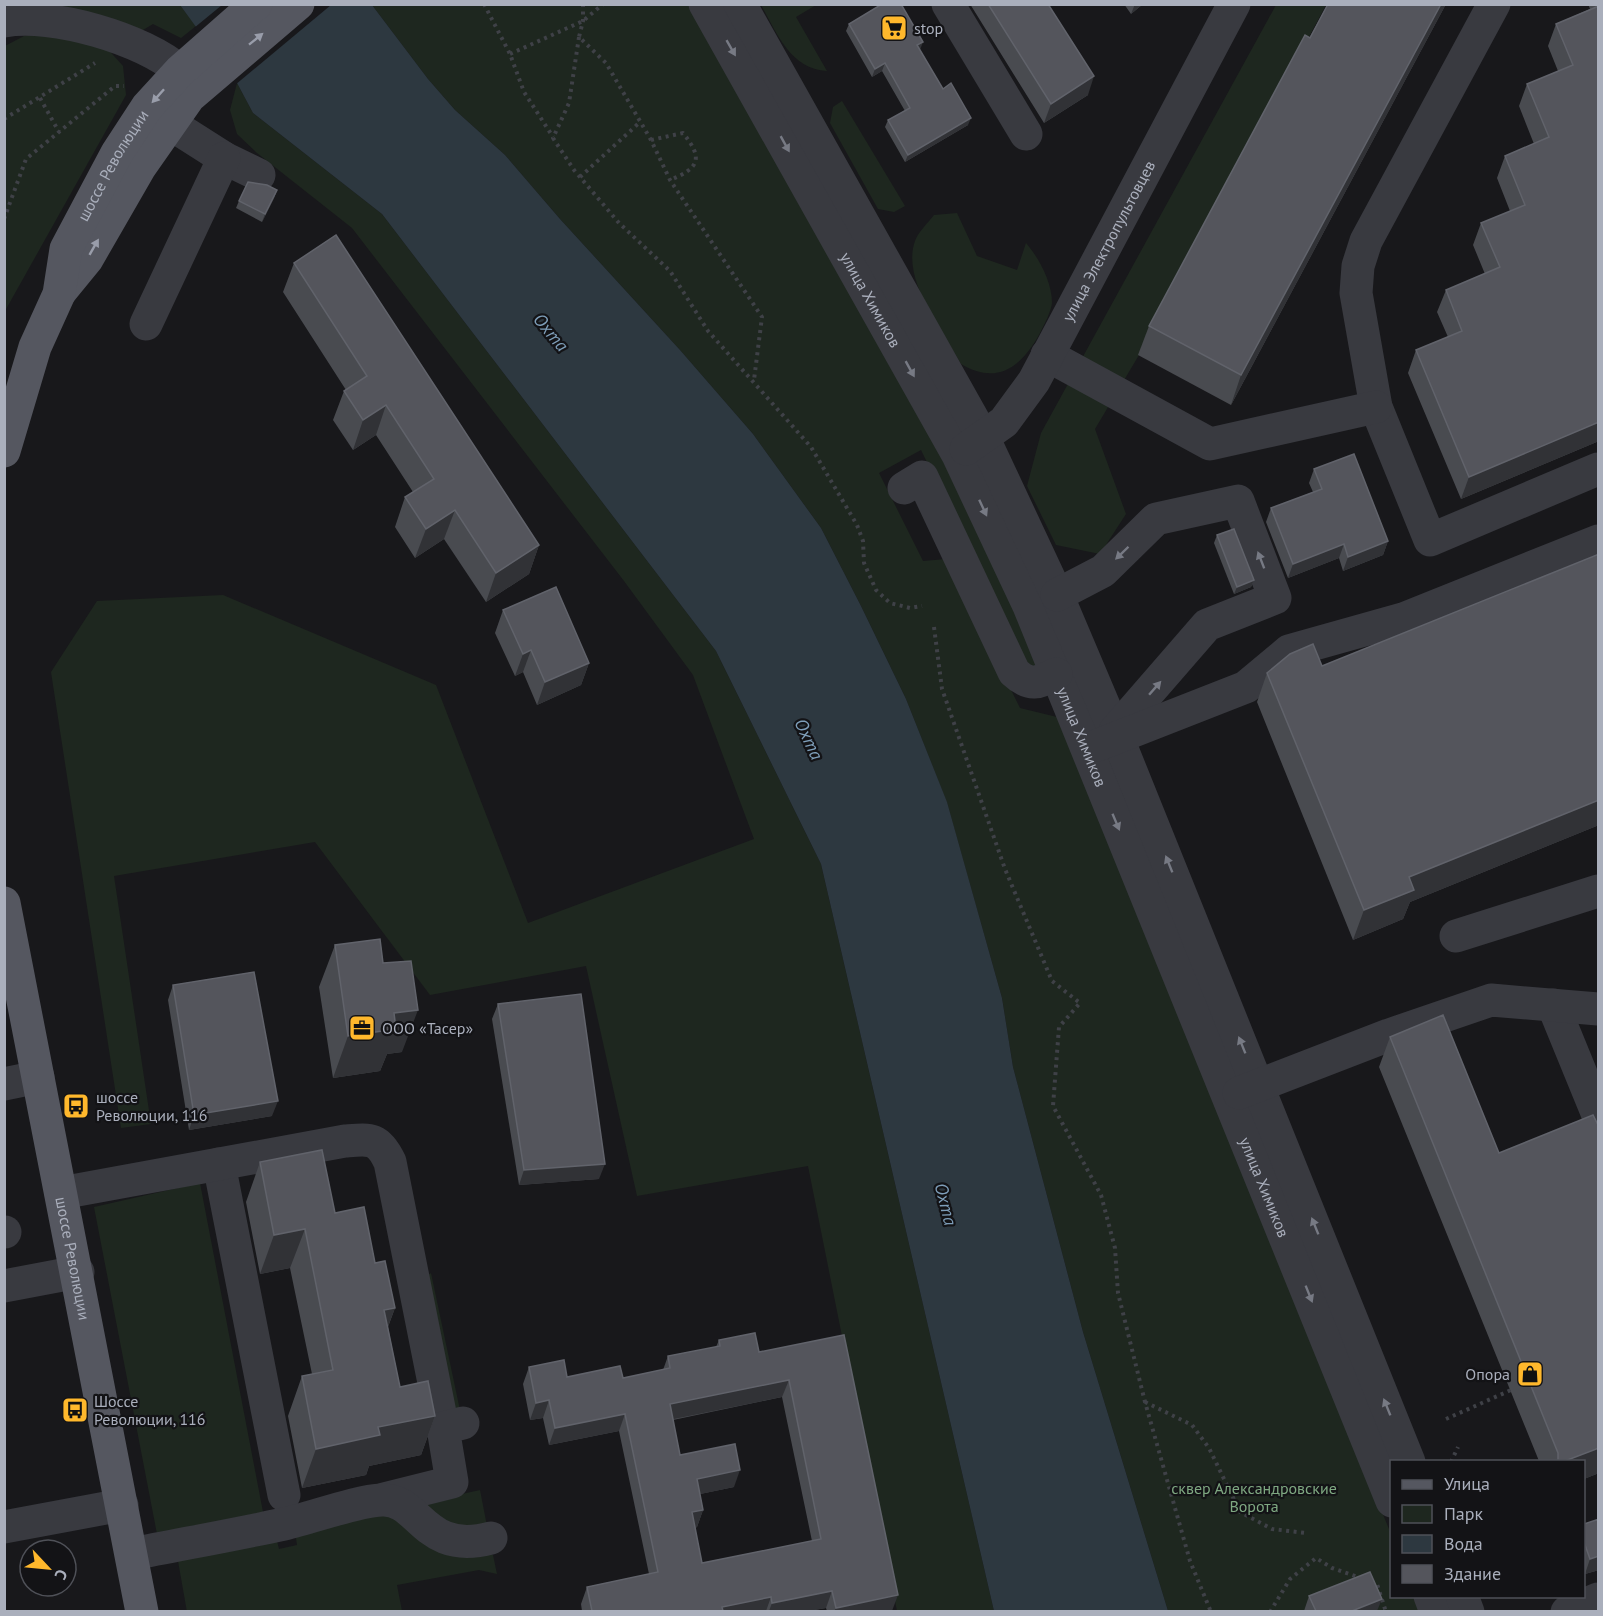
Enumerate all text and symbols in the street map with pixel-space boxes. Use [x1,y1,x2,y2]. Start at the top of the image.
supermarket icon: stop [879,13,909,43]
place label: stop [914,18,943,38]
one-way arrow [248,33,263,46]
one-way arrow [726,40,736,57]
one-way arrow [151,88,164,104]
street label: шоссе Революции [73,106,153,224]
one-way arrow [780,135,790,152]
street label: улица Электропультовцев [1057,157,1159,325]
one-way arrow [89,238,99,255]
street label: улица Химиков [836,248,906,351]
water label: Охта [528,308,574,356]
one-way arrow [905,361,915,378]
one-way arrow [978,499,987,516]
one-way arrow [1116,545,1130,559]
one-way arrow [1255,551,1265,569]
one-way arrow [1148,680,1161,696]
street label: улица Химиков [1053,684,1111,790]
water label: Охта [790,715,829,764]
one-way arrow [1111,814,1121,832]
one-way arrow [1164,855,1174,873]
office icon: ООО «Тасер» [347,1013,377,1043]
place label: ООО «Тасер» [382,1018,473,1038]
one-way arrow [1237,1036,1246,1054]
place label: шоссе Революции, 116 [96,1087,208,1125]
bus stop icon: шоссе Революции, 116 [61,1091,91,1121]
street label: улица Химиков [1235,1134,1294,1240]
water label: Охта [930,1180,962,1228]
street label: шоссе Революции [51,1195,95,1322]
one-way arrow [1310,1217,1319,1235]
one-way arrow [1304,1286,1314,1304]
shop icon: Опора [1515,1359,1545,1389]
place label: Опора [1465,1364,1510,1384]
place label: Шоссе Революции, 116 [94,1391,206,1429]
bus stop icon: Шоссе Революции, 116 [60,1395,90,1425]
one-way arrow [1382,1398,1391,1416]
legend [1390,1460,1585,1598]
text: Улица [1444,1472,1490,1495]
park label: сквер Александровские Ворота [1171,1478,1337,1516]
text: Парк [1444,1502,1484,1525]
text: Вода [1444,1532,1483,1555]
north arrow [18,1538,78,1598]
text: Здание [1444,1562,1501,1585]
text: С [51,1566,72,1583]

